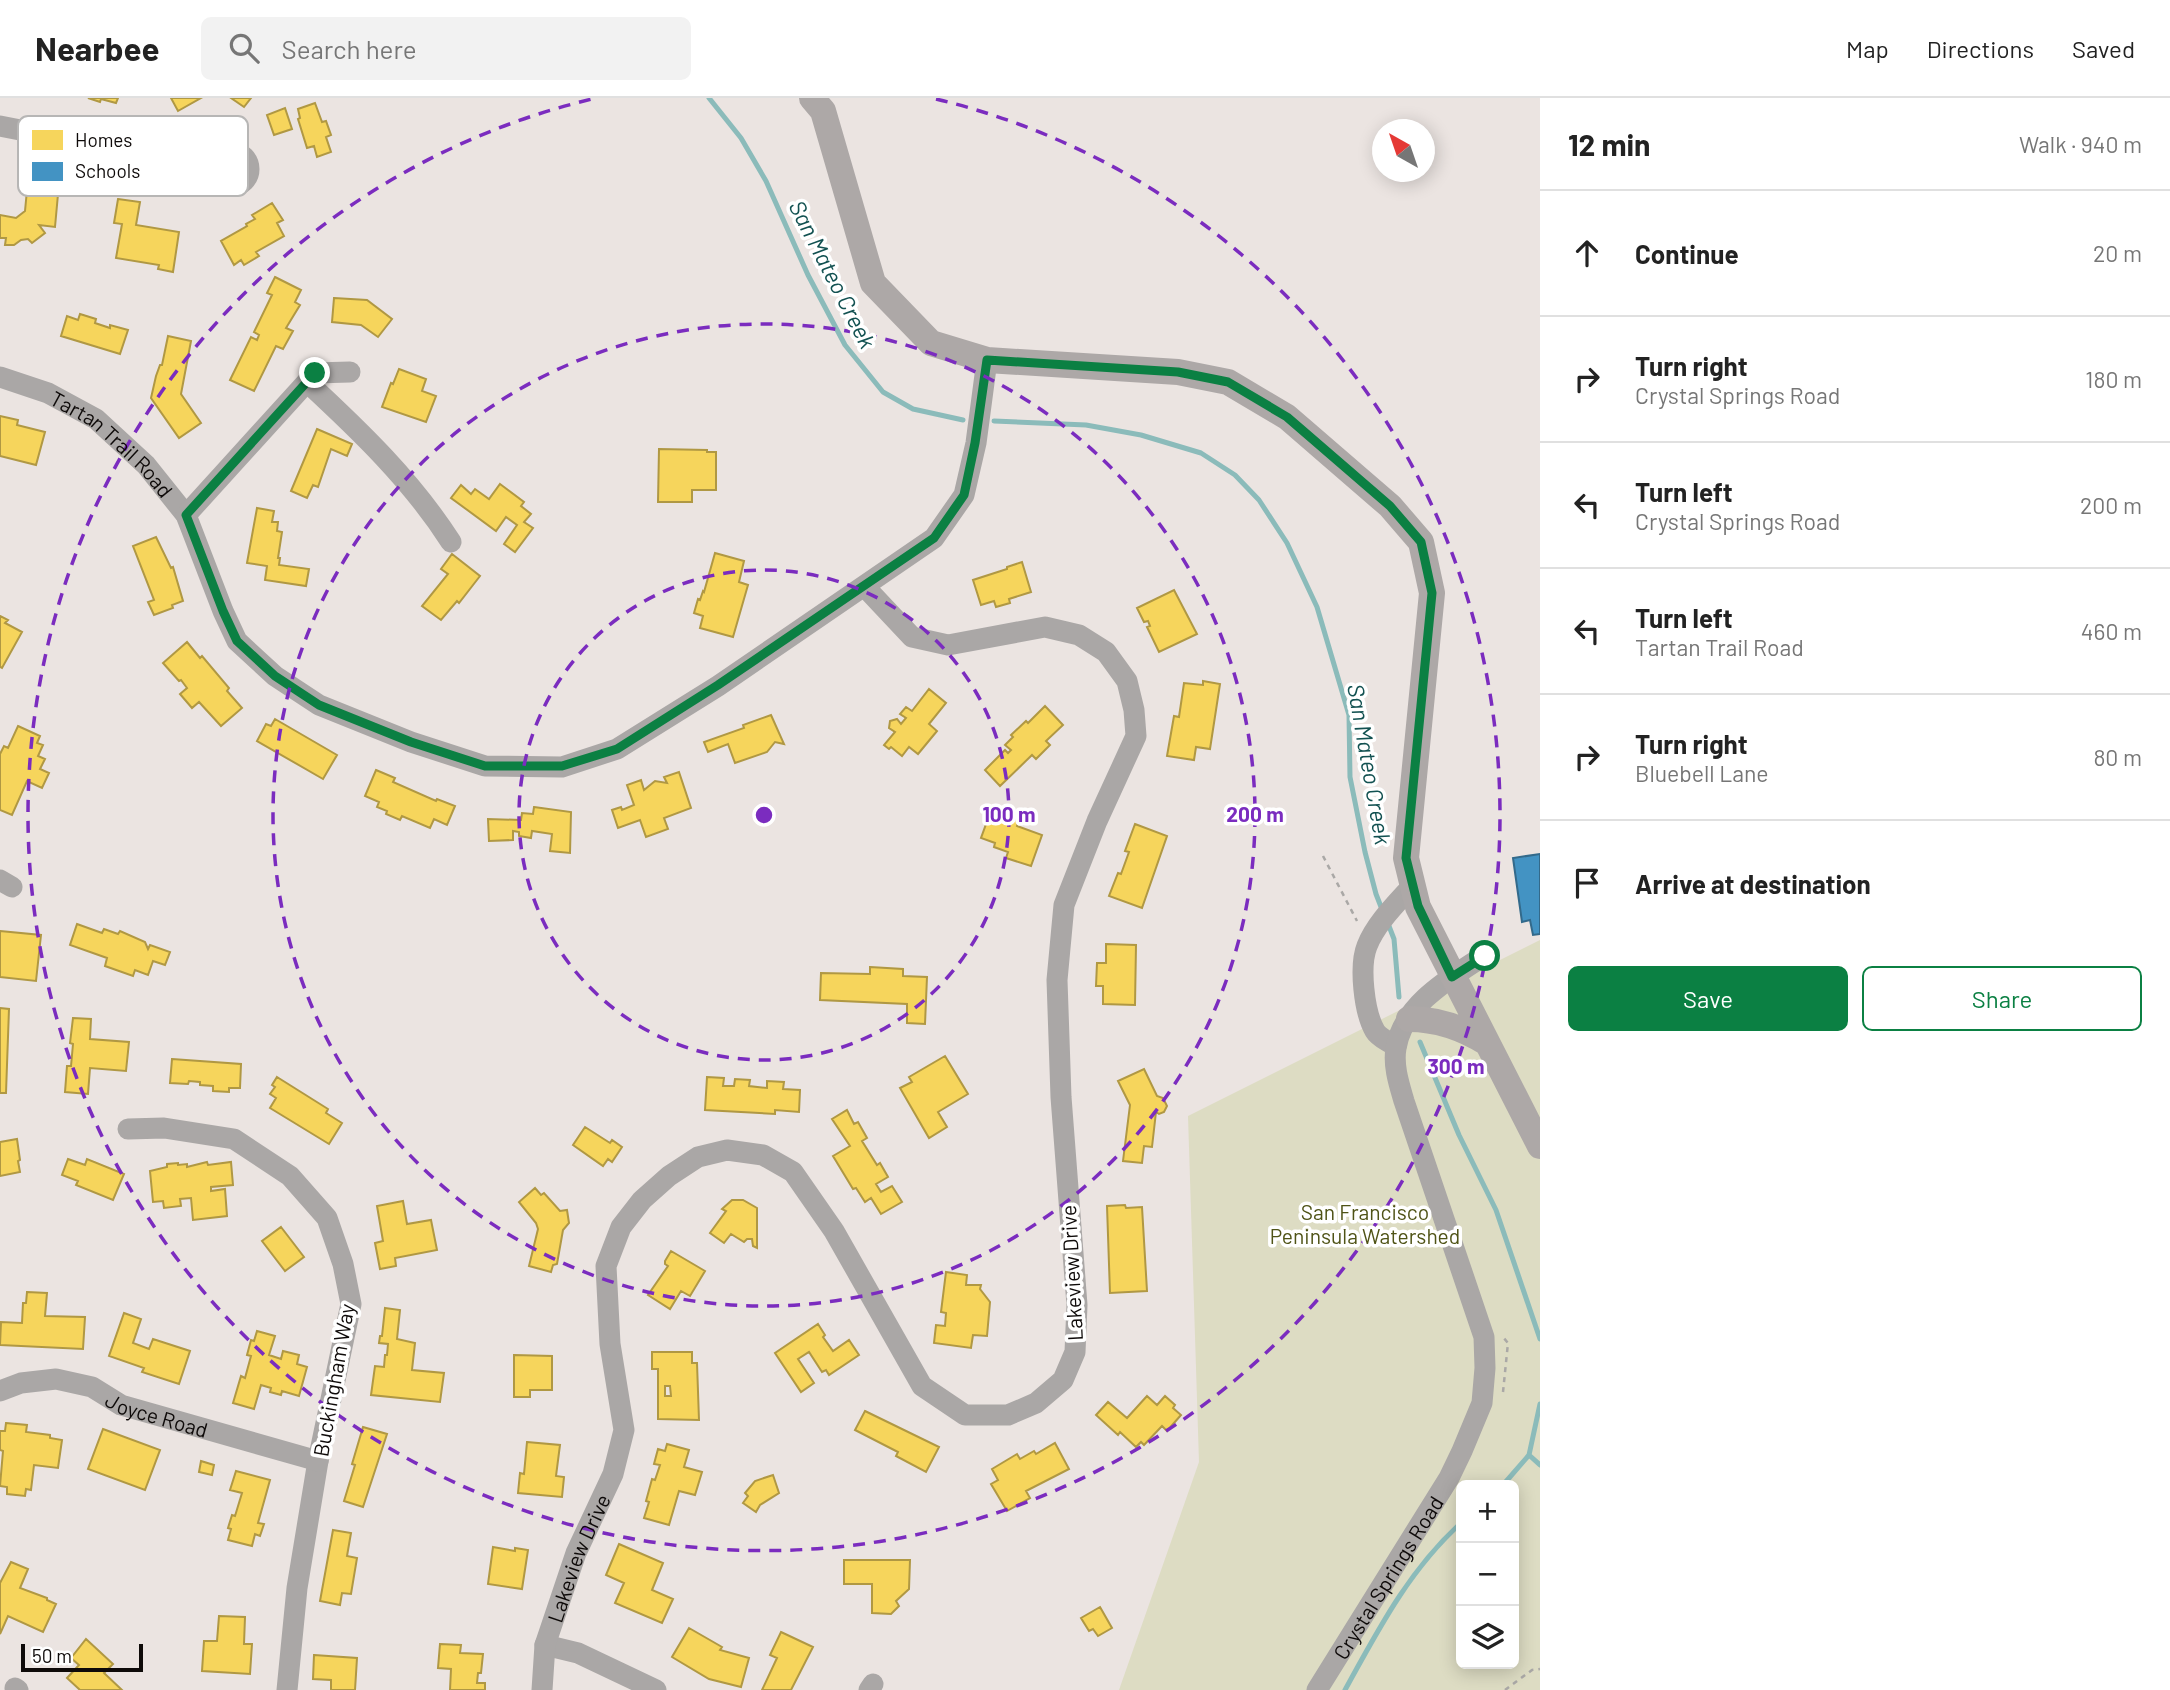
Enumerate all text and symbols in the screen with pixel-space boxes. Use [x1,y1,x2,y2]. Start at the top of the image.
search box [201,17,691,80]
text: Nearbee [35,28,159,68]
icon: search [225,29,263,67]
text: Search here [281,33,417,64]
text: Map [1846,34,1889,63]
text: Directions [1927,34,2034,63]
text: Saved [2072,34,2135,63]
legend [18,116,248,196]
north arrow [1372,119,1435,182]
text: 12 min [1568,126,1651,162]
text: Homes [75,128,132,151]
text: Walk · 940 m [2019,130,2142,158]
text: Schools [75,159,140,182]
water label: San Mateo Creek [784,195,882,353]
icon: ahead [1568,234,1606,272]
text: Continue [1635,238,1739,269]
text: 20 m [2093,239,2142,267]
text: Turn right [1635,350,1748,381]
route end [299,357,330,388]
icon: right [1568,360,1606,398]
text: 180 m [2085,365,2142,393]
text: Crystal Springs Road [1635,381,1840,409]
street label: Tartan Trail Road [47,385,179,502]
text: Turn left [1635,476,1733,507]
icon: left [1568,486,1606,524]
text: 200 m [2080,491,2142,519]
text: Crystal Springs Road [1635,507,1840,535]
text: Turn left [1635,602,1733,633]
icon: left [1568,612,1606,650]
text: 460 m [2081,617,2142,645]
text: Tartan Trail Road [1635,633,1804,661]
water label: San Mateo Creek [1342,681,1398,847]
text: Turn right [1635,728,1748,759]
icon: right [1568,738,1606,776]
text: 80 m [2093,743,2142,771]
text: Bluebell Lane [1635,759,1768,787]
text: 100 m [982,801,1036,826]
text: 200 m [1226,801,1284,826]
centre of rings [752,803,776,827]
icon: arrive [1568,864,1606,902]
text: Arrive at destination [1635,868,1871,899]
route start [1469,940,1500,971]
button: Save [1568,966,1848,1031]
button: Share [1862,966,2142,1031]
text: 300 m [1427,1053,1485,1078]
park label: San Francisco Peninsula Watershed [1270,1199,1460,1248]
street label: Lakeview Drive [1055,1204,1087,1342]
street label: Buckingham Way [307,1301,359,1458]
street label: Joyce Road [101,1386,211,1442]
map controls [1456,1480,1519,1669]
button: + [1456,1480,1519,1543]
street label: Lakeview Drive [541,1490,614,1625]
street label: Crystal Springs Road [1327,1491,1447,1663]
button: − [1456,1543,1519,1606]
button: layers [1456,1606,1519,1669]
scale bar [21,1641,144,1673]
text: 50 m [32,1644,72,1667]

